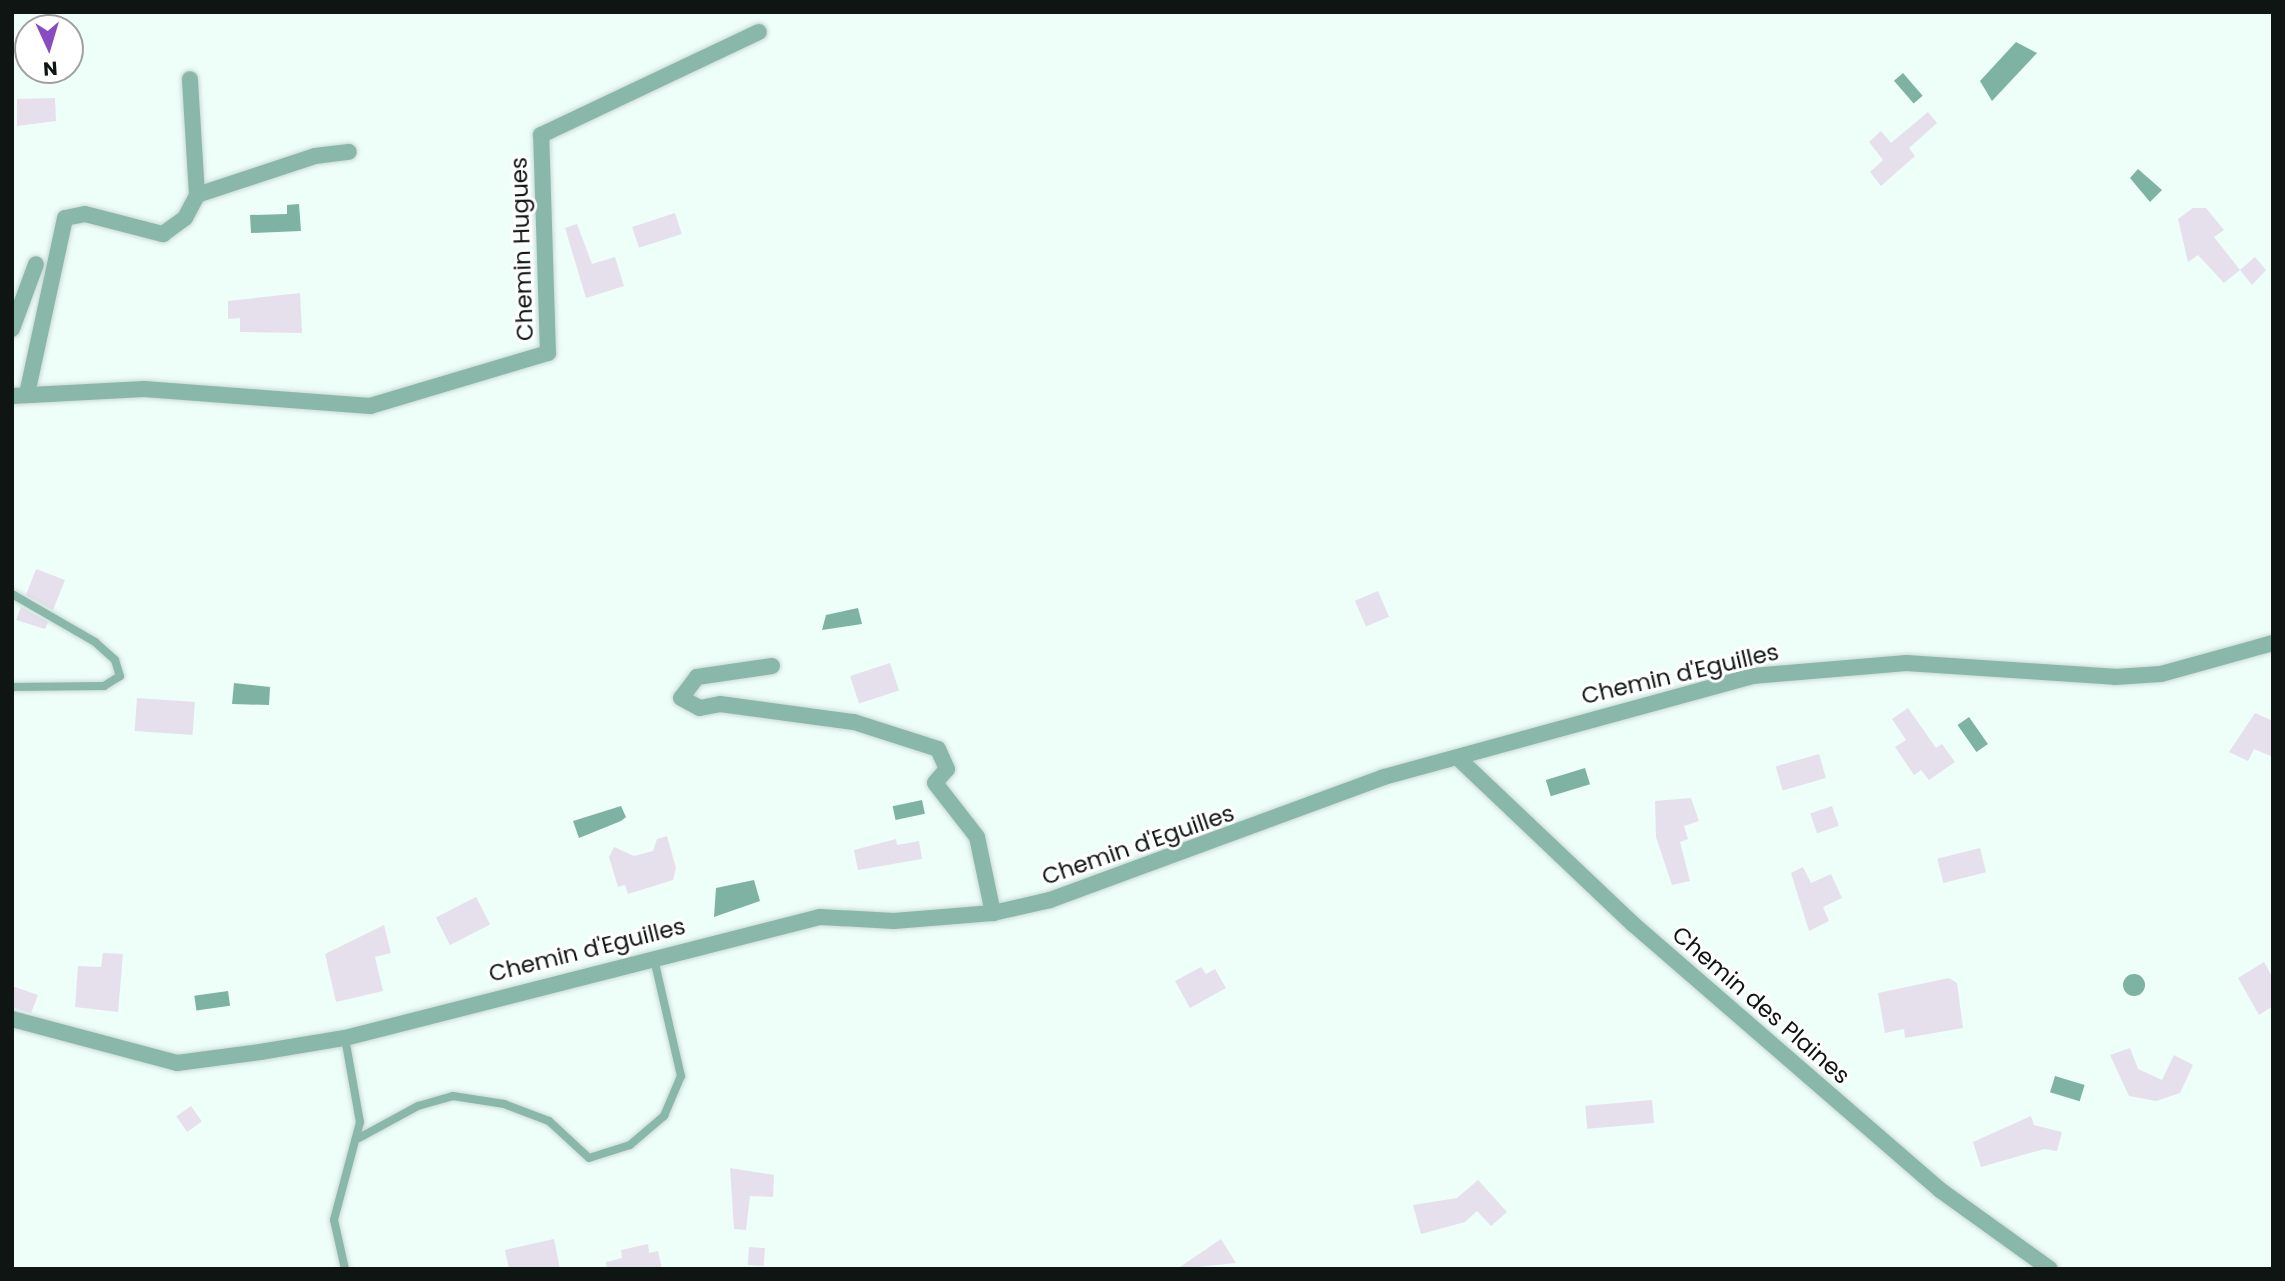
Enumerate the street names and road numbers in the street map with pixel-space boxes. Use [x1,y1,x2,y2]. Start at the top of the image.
street label: Chemin Hugues [505,157,539,341]
street label: Chemin d'Eguilles [1579,638,1781,710]
street label: Chemin d'Eguilles [1038,799,1238,891]
street label: Chemin d'Eguilles [486,912,688,988]
street label: Chemin des Plaines [1667,920,1855,1090]

